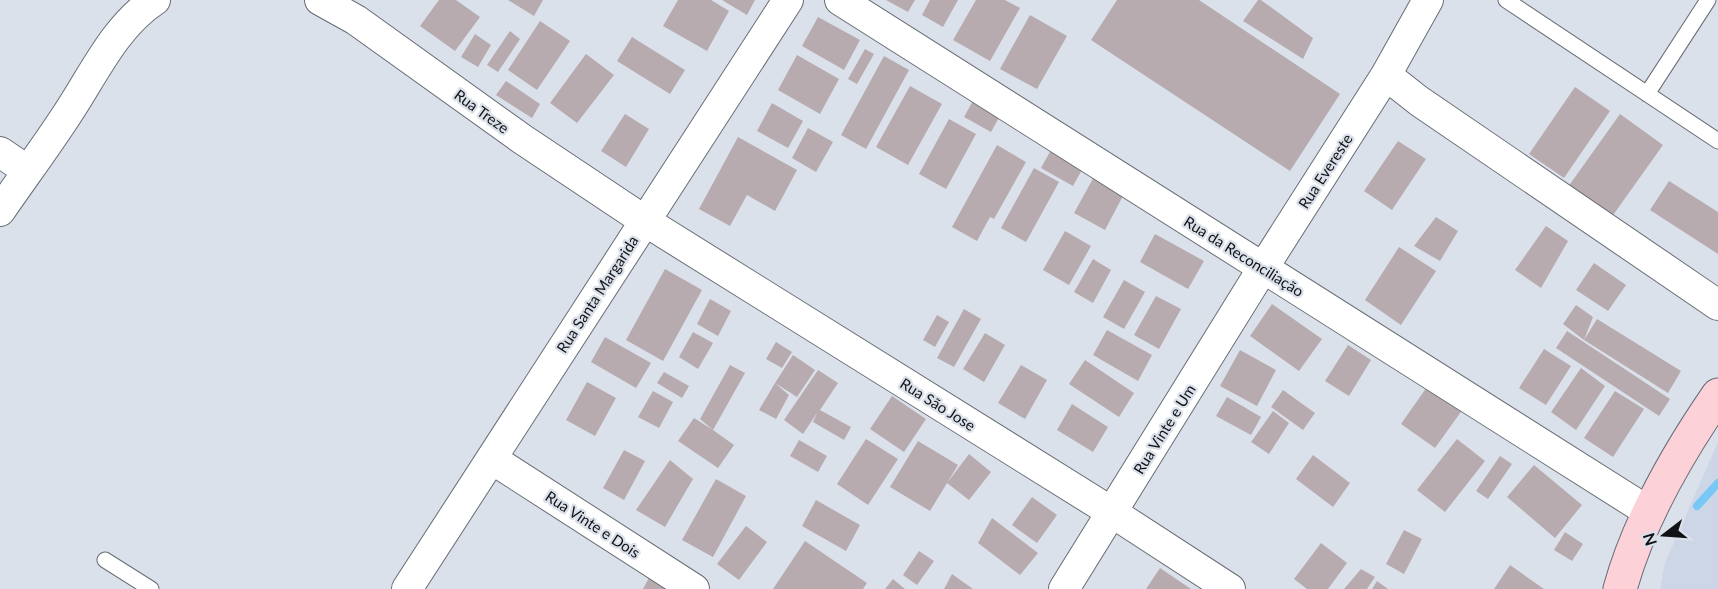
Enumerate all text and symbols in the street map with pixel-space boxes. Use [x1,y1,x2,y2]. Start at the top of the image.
street label: Rua Treze [451,85,513,137]
street label: Rua Evereste [1294,130,1356,212]
street label: Rua da Reconciliação [1181,212,1307,300]
street label: Rua Santa Margarida [552,232,642,356]
street label: Rua São Jose [897,374,979,434]
street label: Rua Vinte e Um [1129,381,1199,477]
street label: Rua Vinte e Dois [542,487,644,561]
north arrow [1634,505,1694,565]
text: N [1638,531,1660,548]

